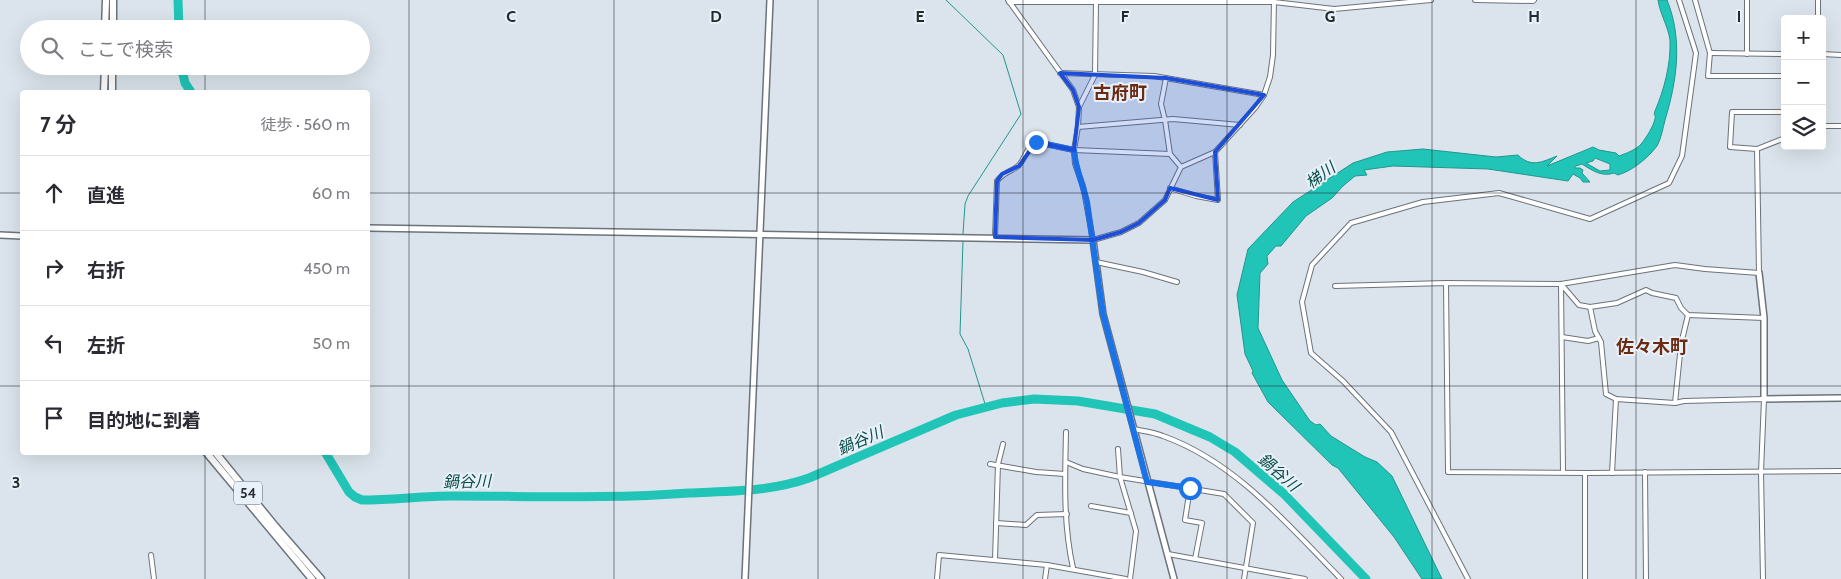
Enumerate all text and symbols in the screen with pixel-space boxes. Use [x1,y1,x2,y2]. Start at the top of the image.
text: C [506,7,516,26]
text: D [710,7,722,26]
text: E [915,7,925,26]
text: F [1121,7,1130,26]
text: G [1325,7,1335,26]
text: H [1528,7,1540,26]
text: I [1737,7,1741,26]
map controls [1781,15,1826,150]
button: + [1781,15,1826,60]
search box [20,20,370,75]
icon: search [38,34,66,62]
text: ここで検索 [78,38,173,61]
button: − [1781,60,1826,105]
district label: 古府町 [1093,82,1147,104]
button: layers [1781,105,1826,150]
text: 7 分 [40,112,76,137]
text: 徒歩 · 560 m [260,115,350,134]
route end [1025,131,1048,154]
water label: 梯川 [1302,157,1340,192]
icon: ahead [40,179,68,207]
text: 直進 [87,184,125,207]
text: 60 m [312,184,350,203]
icon: right [40,254,68,282]
text: 右折 [87,259,125,282]
text: 450 m [303,259,350,278]
icon: left [40,329,68,357]
text: 左折 [87,334,125,357]
text: 50 m [313,334,350,353]
district label: 佐々木町 [1616,336,1688,358]
icon: arrive [40,404,68,432]
text: 目的地に到着 [87,409,201,432]
water label: 鍋谷川 [834,422,888,459]
water label: 鍋谷川 [1254,449,1305,497]
water label: 鍋谷川 [443,472,493,491]
text: 3 [12,473,20,492]
route start [1179,477,1202,500]
road number: 54 [234,482,262,504]

